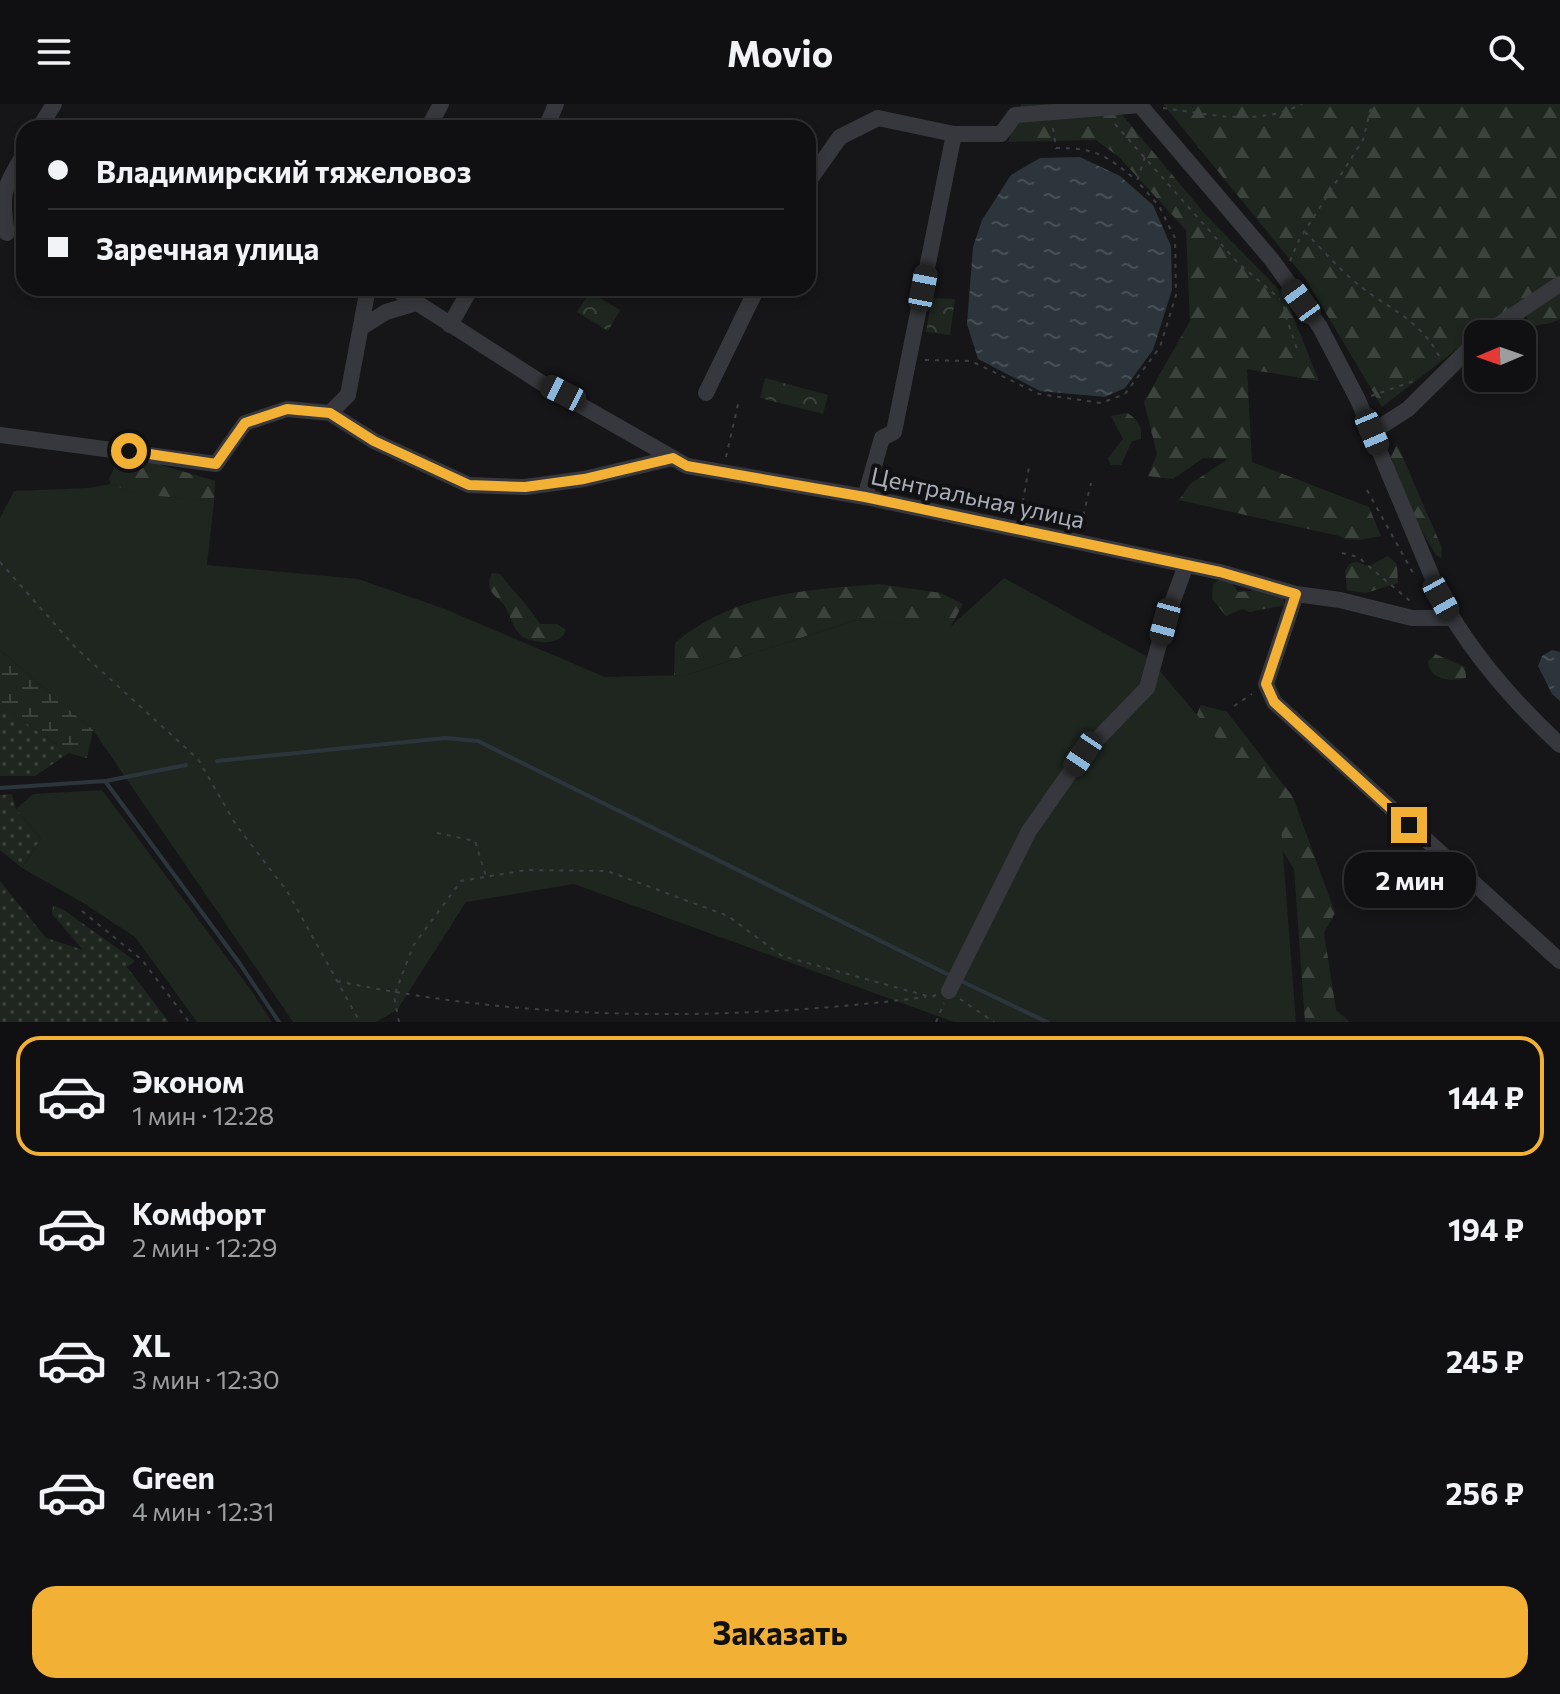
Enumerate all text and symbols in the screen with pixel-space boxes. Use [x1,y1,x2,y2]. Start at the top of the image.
icon: menu [32,30,76,74]
text: Movio [727,30,833,74]
icon: search [1484,30,1528,74]
text: Владимирский тяжеловоз [96,152,471,189]
text: Заречная улица [96,229,319,266]
car [907,262,939,314]
car [1277,275,1325,327]
north arrow [1464,320,1536,392]
map controls [1464,320,1536,392]
car [536,371,590,415]
car [1352,405,1392,459]
route start [111,433,147,469]
street label: Центральная улица [869,460,1087,534]
car [1419,571,1463,625]
car [1147,596,1183,648]
car [1060,727,1106,781]
route end [1391,807,1427,843]
callout: 2 мин [1343,853,1475,909]
text: 2 мин [1375,864,1445,895]
icon: car [36,1060,108,1132]
text: Эконом [132,1062,244,1099]
text: 144 ₽ [1448,1078,1524,1115]
text: 1 мин · 12:28 [132,1099,274,1130]
icon: car [36,1192,108,1264]
text: Комфорт [132,1194,266,1231]
text: 194 ₽ [1448,1210,1524,1247]
text: 2 мин · 12:29 [132,1231,278,1262]
icon: car [36,1324,108,1396]
text: XL [132,1326,171,1363]
text: 245 ₽ [1446,1342,1524,1379]
text: 3 мин · 12:30 [132,1363,280,1394]
icon: car [36,1456,108,1528]
text: Green [132,1458,215,1495]
text: 256 ₽ [1445,1474,1524,1511]
text: 4 мин · 12:31 [132,1495,275,1526]
button: Заказать [32,1586,1528,1678]

